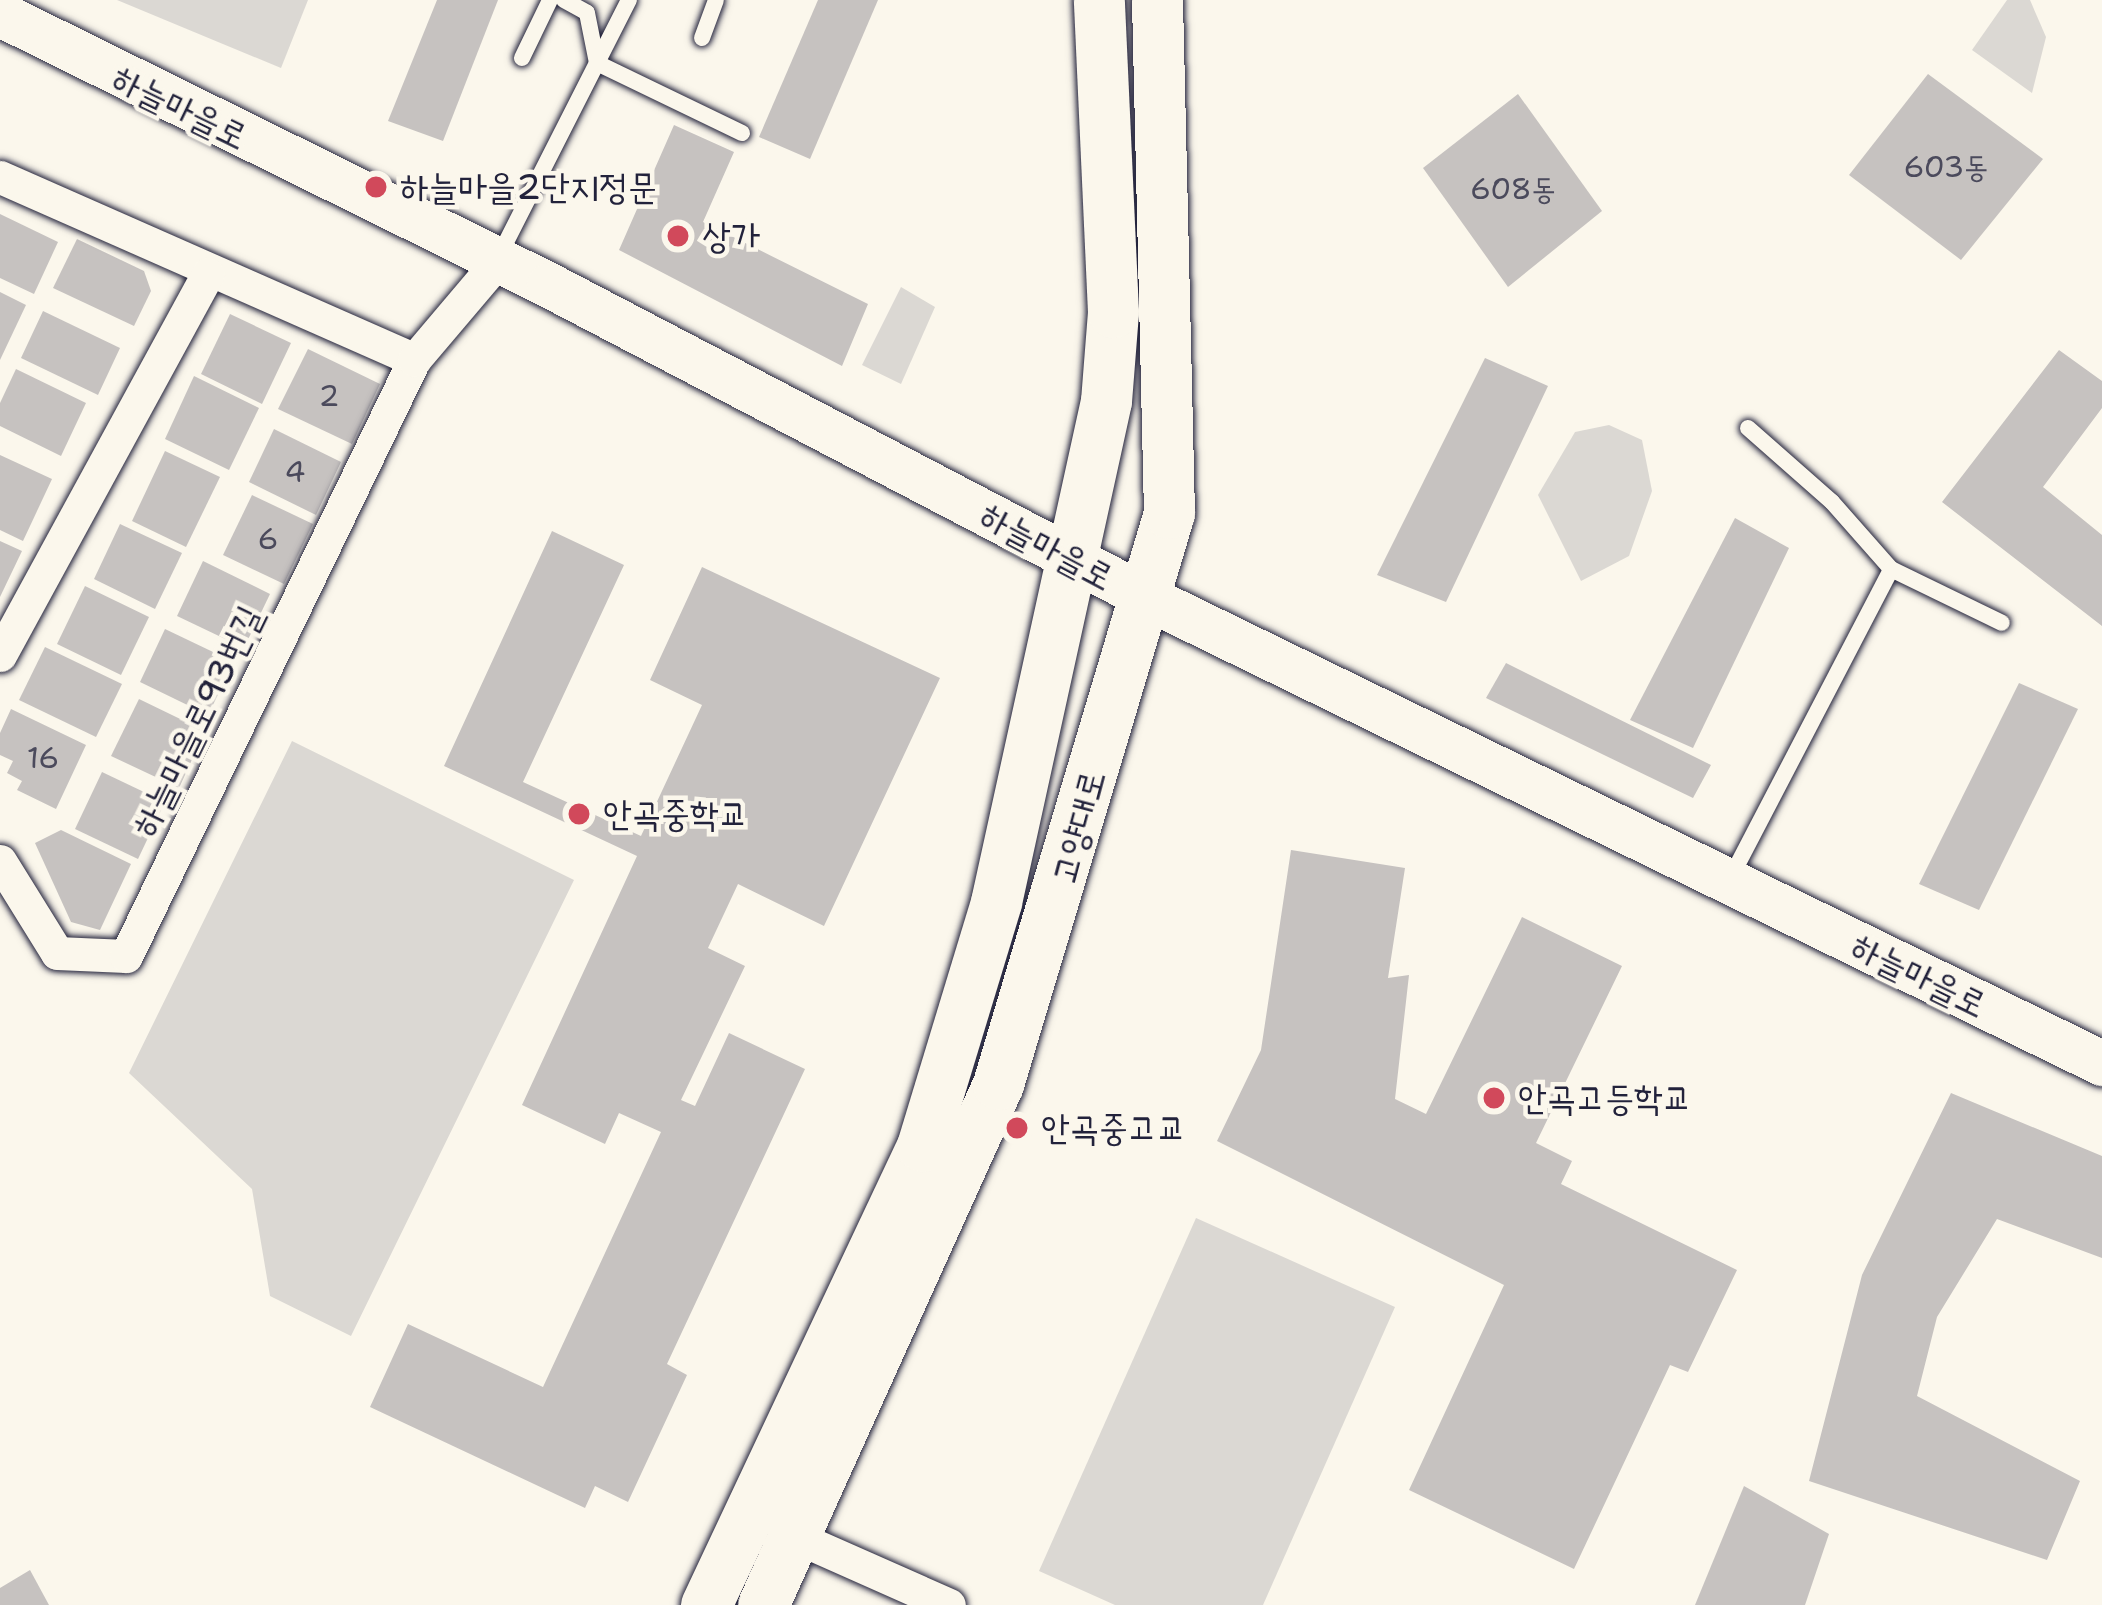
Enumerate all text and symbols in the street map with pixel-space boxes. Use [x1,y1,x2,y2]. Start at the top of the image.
street label: 하늘마을로 [105,56,255,158]
house number: 603동 [1904,149,1988,185]
place label: 하늘마을2단지정문 [400,165,657,209]
house number: 608동 [1470,171,1556,207]
marker: 하늘마을2단지정문 [363,174,389,200]
place label: 상가 [702,214,760,258]
marker: 상가 [665,223,691,249]
house number: 2 [319,378,339,414]
house number: 4 [285,454,305,490]
street label: 하늘마을로 [973,493,1121,599]
house number: 6 [258,521,278,557]
street label: 하늘마을로93번길 [122,599,272,843]
house number: 16 [27,740,59,776]
street label: 고양대로 [1042,765,1114,889]
place label: 안곡중학교 [603,792,748,836]
marker: 안곡중학교 [566,801,592,827]
street label: 하늘마을로 [1844,924,1994,1026]
place label: 안곡고등학교 [1518,1076,1692,1120]
marker: 안곡고등학교 [1481,1085,1507,1111]
place label: 안곡중고교 [1041,1106,1186,1150]
marker: 안곡중고교 [1004,1115,1030,1141]

